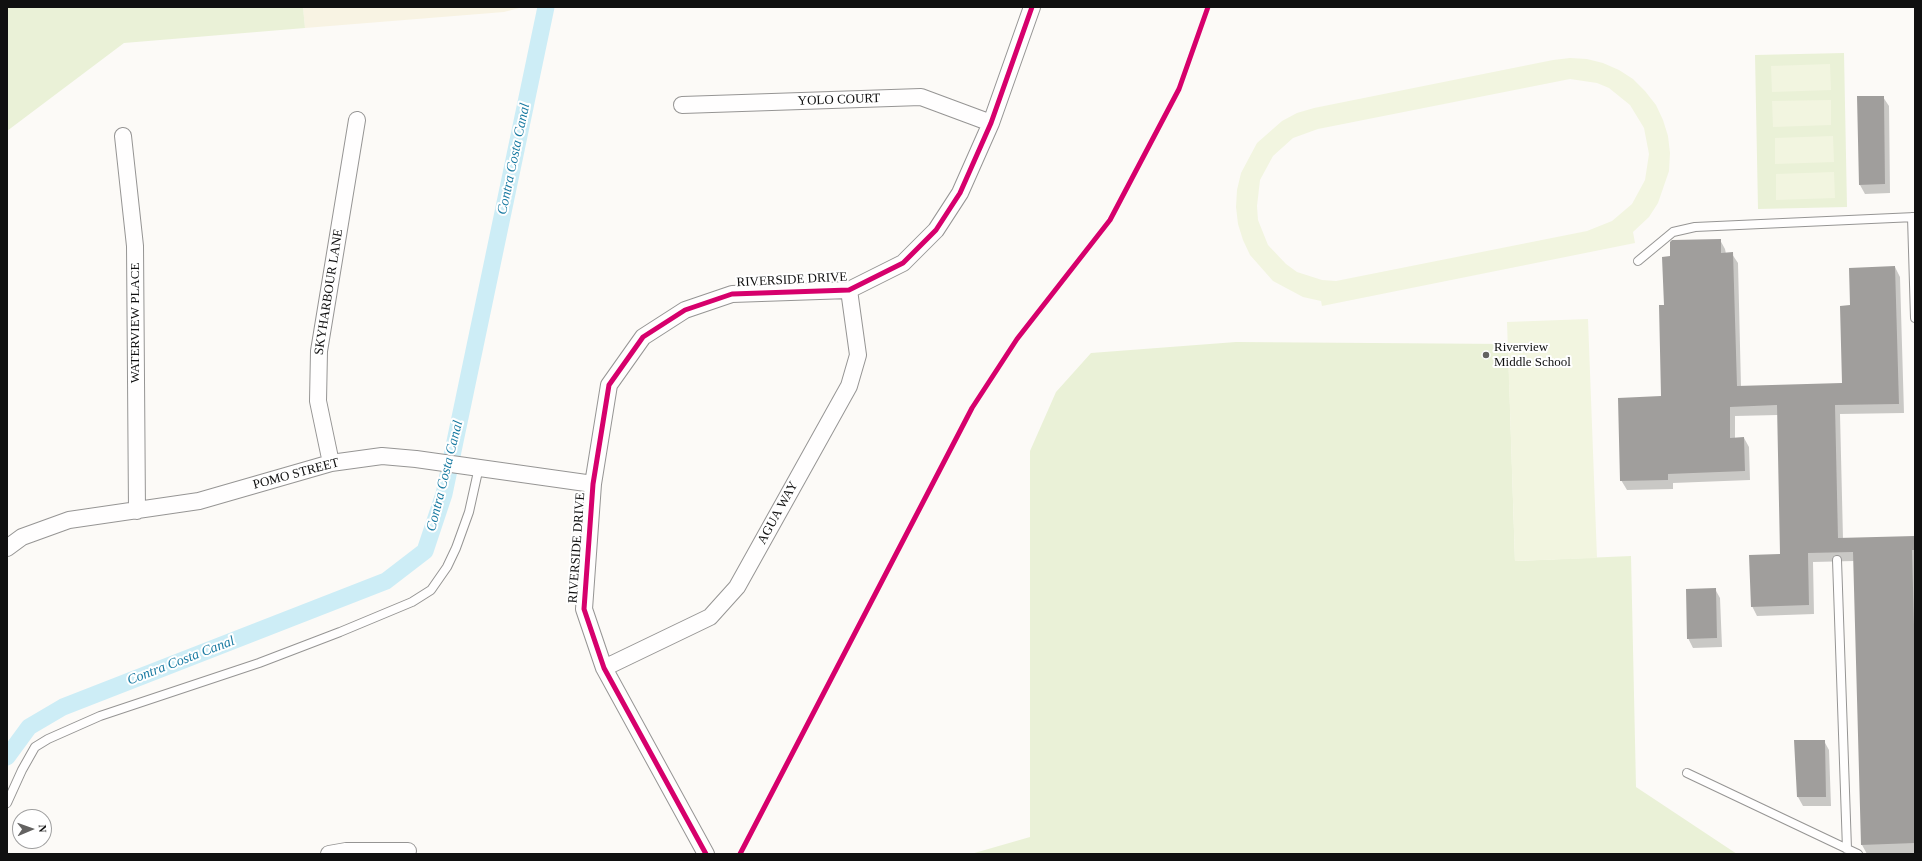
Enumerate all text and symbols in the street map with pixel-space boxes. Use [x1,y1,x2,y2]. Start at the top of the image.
street label: YOLO COURT [797,91,881,109]
water label: Contra Costa Canal [494,102,534,216]
street label: SKYHARBOUR LANE [311,228,347,356]
street label: WATERVIEW PLACE [128,263,144,383]
street label: RIVERSIDE DRIVE [736,269,848,291]
place label: Riverview Middle School [1494,340,1571,371]
marker: Riverview Middle School [1481,350,1491,360]
water label: Contra Costa Canal [423,419,467,533]
street label: POMO STREET [251,455,341,493]
street label: AGUA WAY [754,479,802,547]
street label: RIVERSIDE DRIVE [565,492,589,604]
water label: Contra Costa Canal [125,633,237,689]
north arrow [12,809,52,849]
text: N [37,824,49,833]

